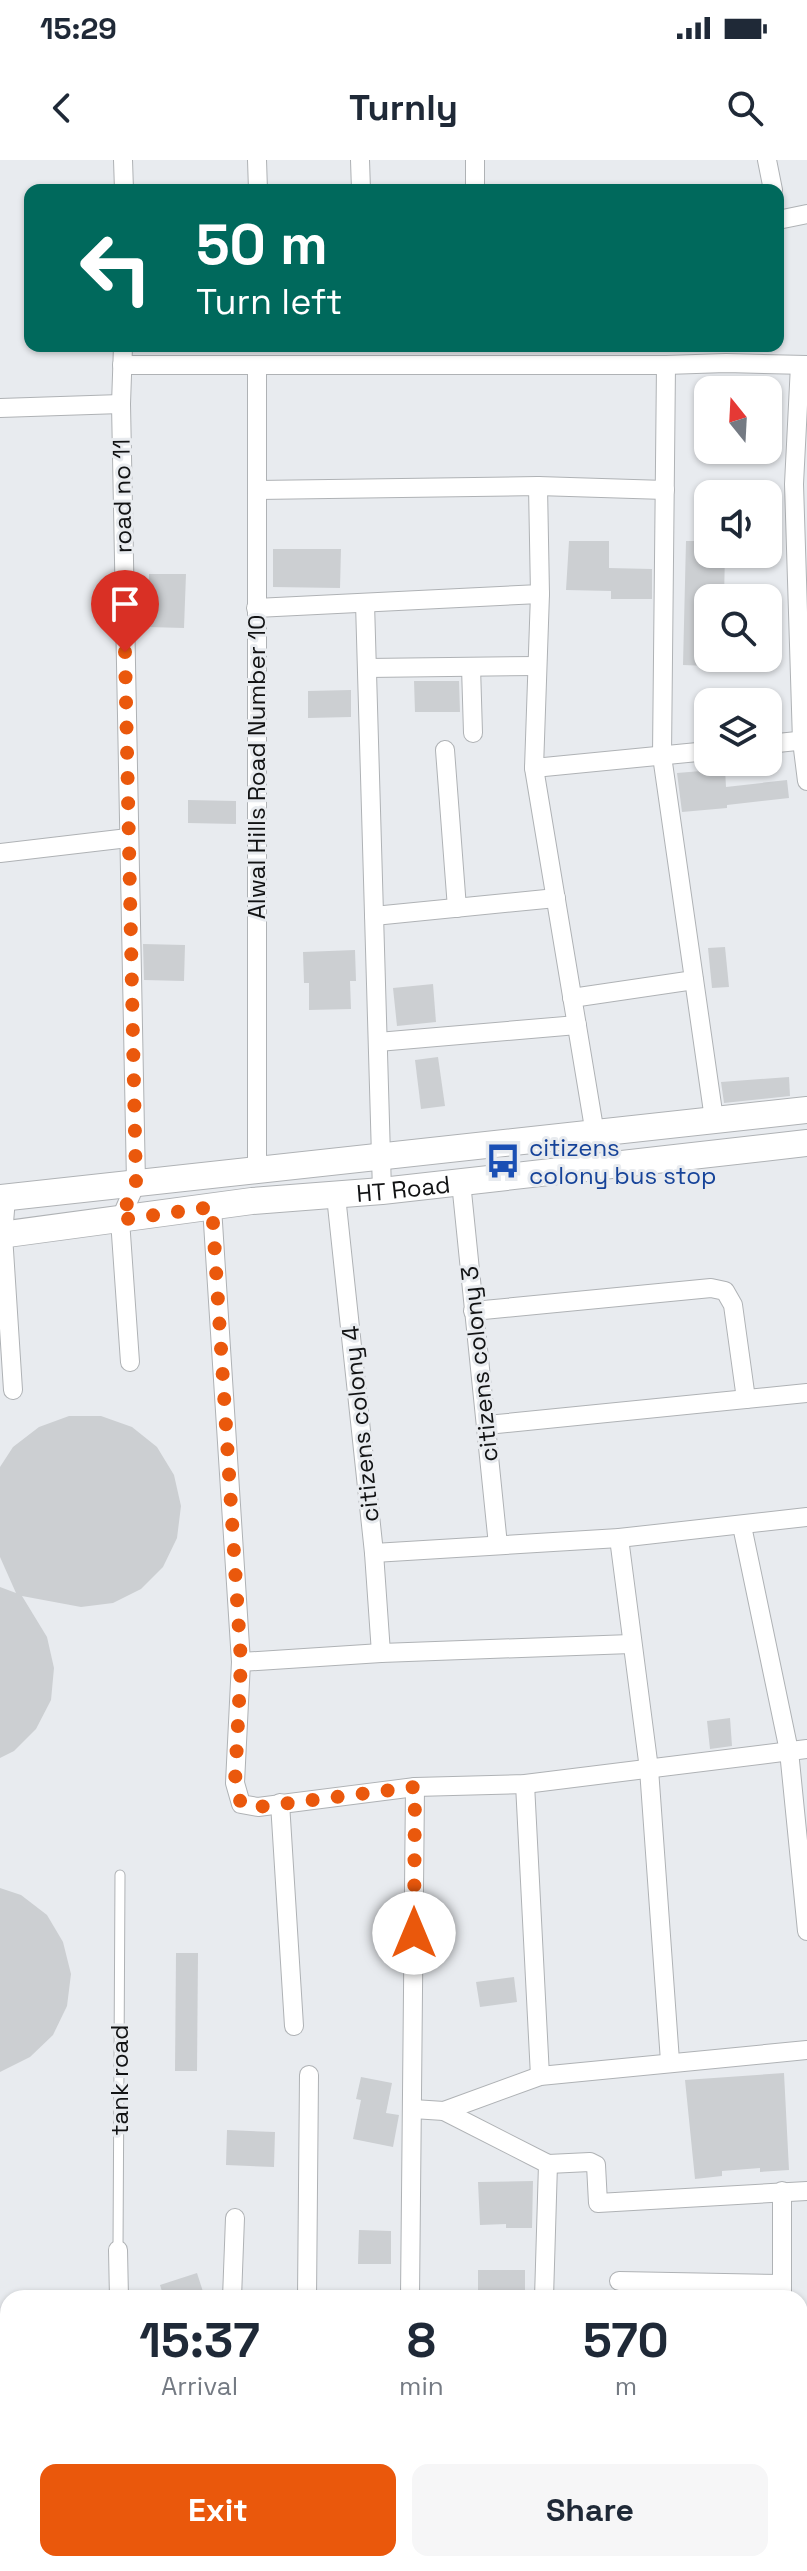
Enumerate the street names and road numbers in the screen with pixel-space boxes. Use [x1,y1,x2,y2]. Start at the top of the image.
street label: road no 11 [106,439,138,553]
street label: Alwal Hills Road Number 10 [241,615,272,919]
street label: HT Road [355,1168,452,1208]
street label: citizens colony 3 [453,1265,505,1463]
street label: citizens colony 4 [334,1324,386,1524]
street label: tank road [104,2025,135,2135]

